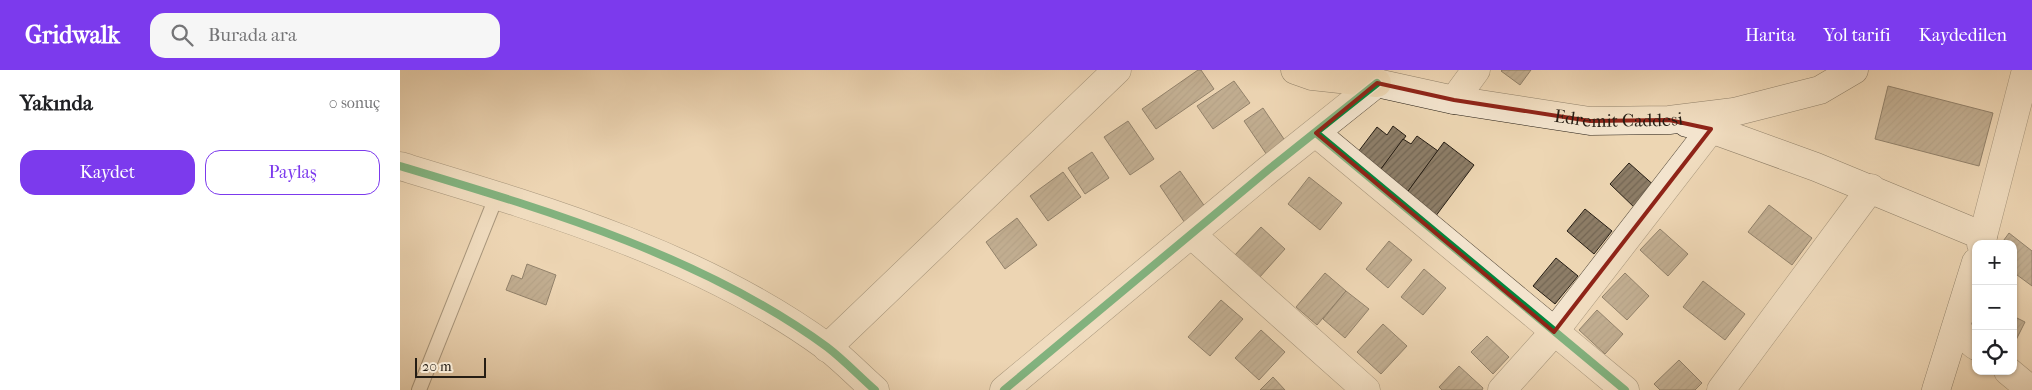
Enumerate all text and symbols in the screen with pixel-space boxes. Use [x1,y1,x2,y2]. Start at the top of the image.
search box [150,13,500,58]
text: Gridwalk [25,21,120,49]
icon: search [168,21,196,49]
text: Burada ara [208,24,297,46]
text: Harita [1745,25,1795,46]
text: Yol tarifi [1823,25,1891,46]
text: Kaydedilen [1919,25,2007,46]
text: Yakında [20,91,93,115]
text: 0 sonuç [329,93,380,112]
street label: Edremit Caddesi [1553,106,1685,132]
button: Kaydet [20,150,195,195]
button: Paylaş [205,150,380,195]
map controls [1972,240,2017,375]
button: + [1972,240,2017,285]
button: − [1972,285,2017,330]
button: locate [1972,330,2017,375]
scale bar [415,355,486,378]
text: 20 m [422,358,452,375]

